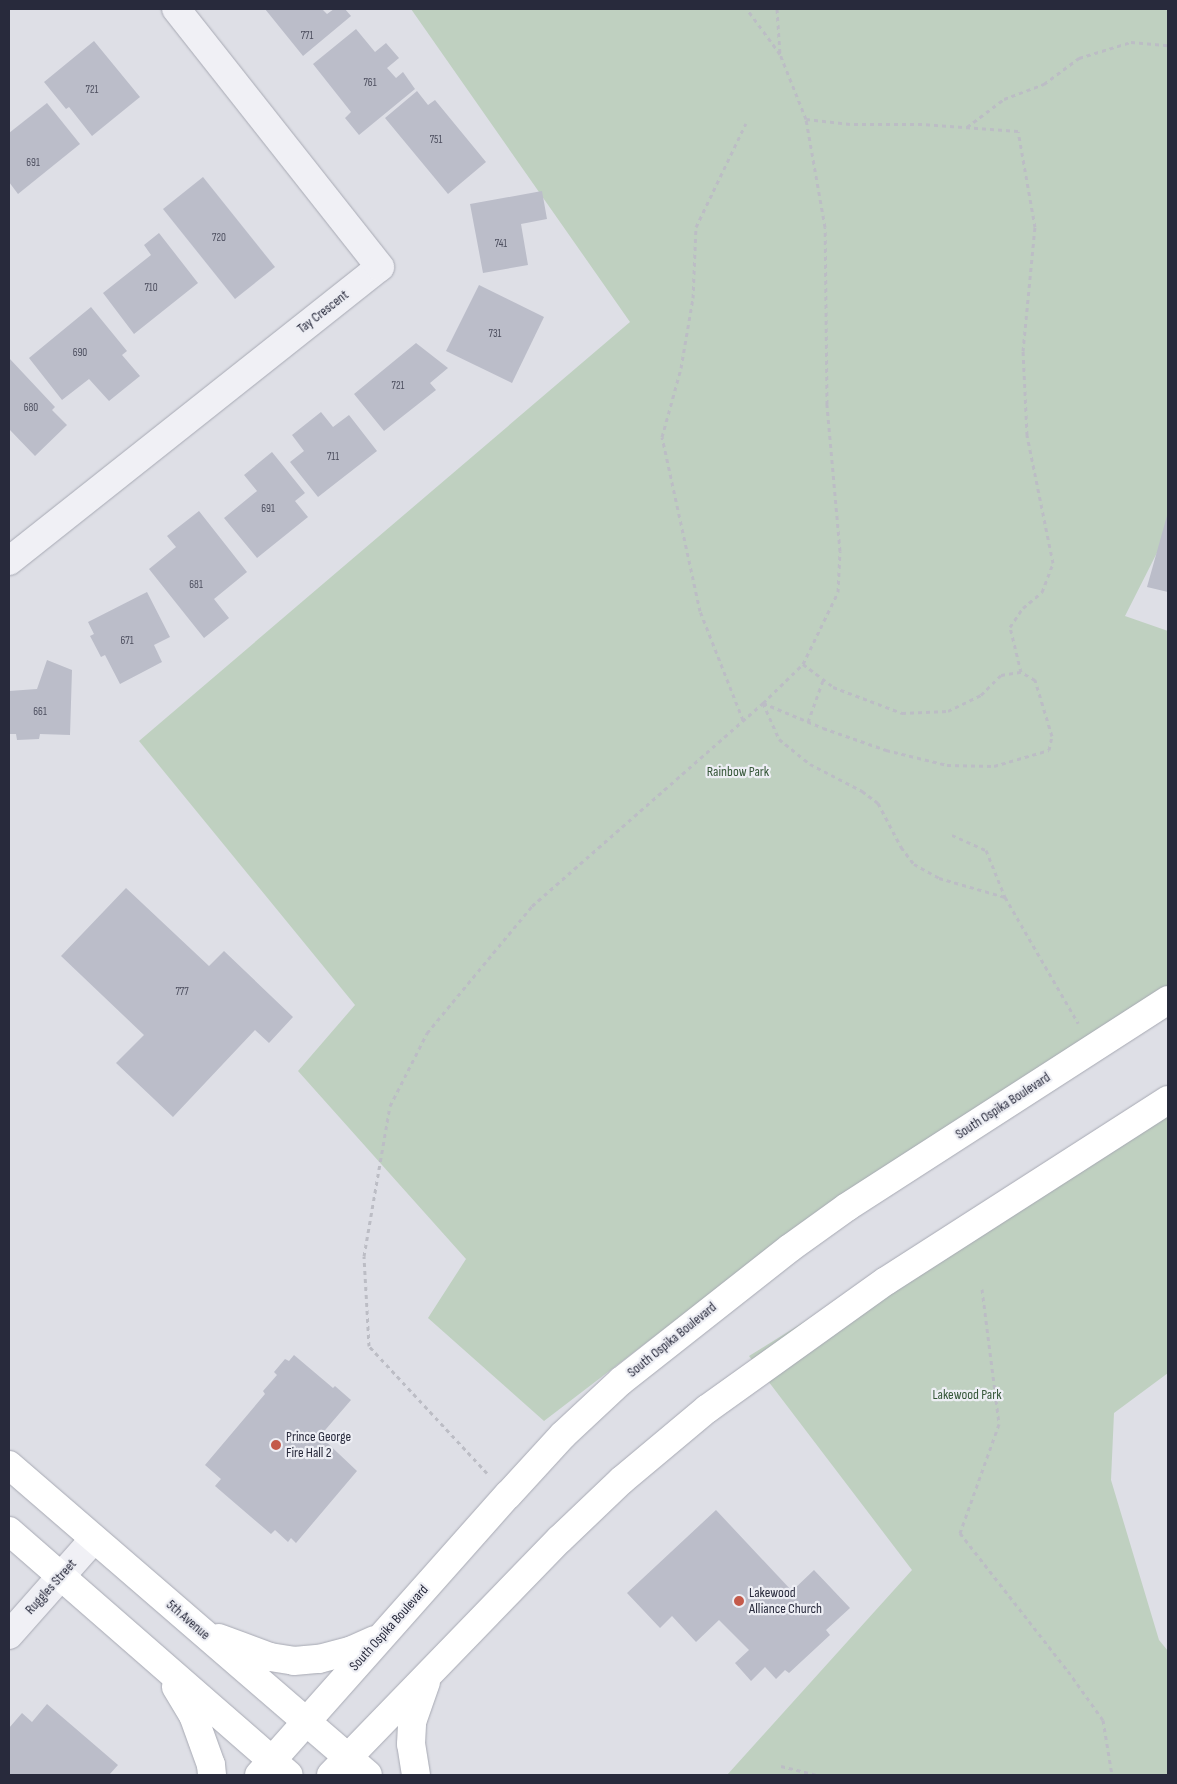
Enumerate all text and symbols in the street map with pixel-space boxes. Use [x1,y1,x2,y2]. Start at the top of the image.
house number: 771 [301,29,313,43]
house number: 761 [363,76,377,90]
house number: 721 [86,83,98,97]
house number: 751 [430,133,442,147]
house number: 691 [26,156,40,170]
house number: 720 [212,231,226,245]
house number: 741 [495,237,507,251]
house number: 710 [144,281,158,295]
street label: Tay Crescent [294,287,352,337]
house number: 731 [489,327,501,341]
house number: 690 [73,346,87,360]
house number: 721 [392,379,404,393]
house number: 680 [24,401,38,415]
house number: 711 [327,450,339,464]
house number: 691 [261,502,275,516]
house number: 681 [189,578,203,592]
house number: 671 [120,634,134,648]
house number: 661 [33,705,47,719]
park label: Rainbow Park [707,764,769,780]
house number: 777 [175,985,189,999]
street label: South Ospika Boulevard [952,1069,1054,1143]
street label: South Ospika Boulevard [624,1299,720,1381]
park label: Lakewood Park [932,1387,1002,1403]
place label: Prince George Fire Hall 2 [286,1429,351,1461]
marker: Prince George Fire Hall 2 [270,1439,282,1451]
street label: Ruggles Street [22,1556,80,1618]
street label: South Ospika Boulevard [346,1582,432,1674]
place label: Lakewood Alliance Church [749,1585,822,1618]
marker: Lakewood Alliance Church [733,1595,745,1607]
street label: 5th Avenue [163,1596,213,1644]

